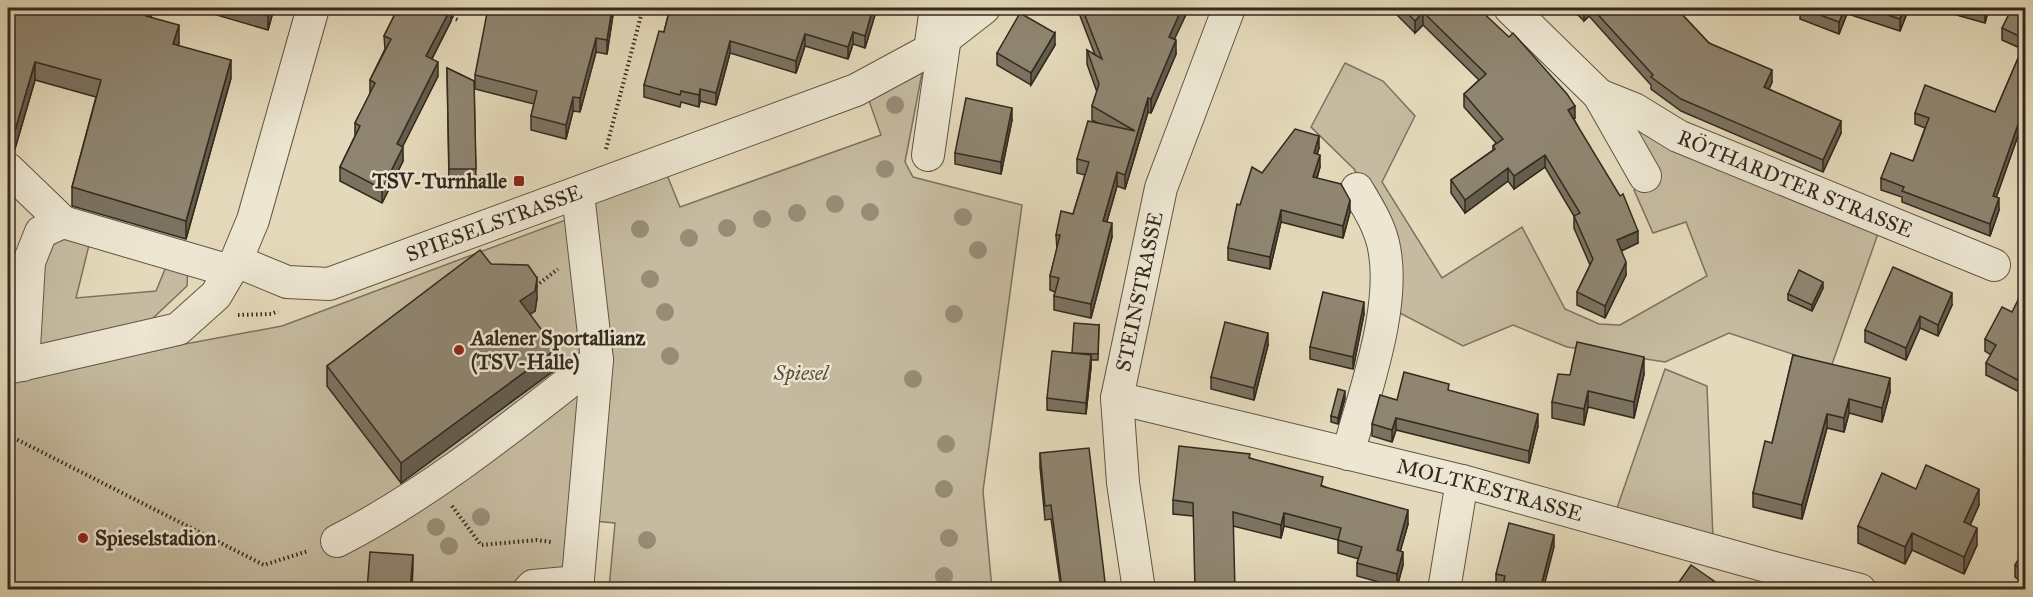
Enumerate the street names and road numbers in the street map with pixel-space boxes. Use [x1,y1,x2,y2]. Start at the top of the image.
street label: RÖTHARDTER STRASSE [1674,124,1917,244]
street label: SPIESELSTRASSE [402,179,586,268]
street label: STEINSTRASSE [1110,209,1169,374]
street label: MOLTKESTRASSE [1394,453,1586,527]

